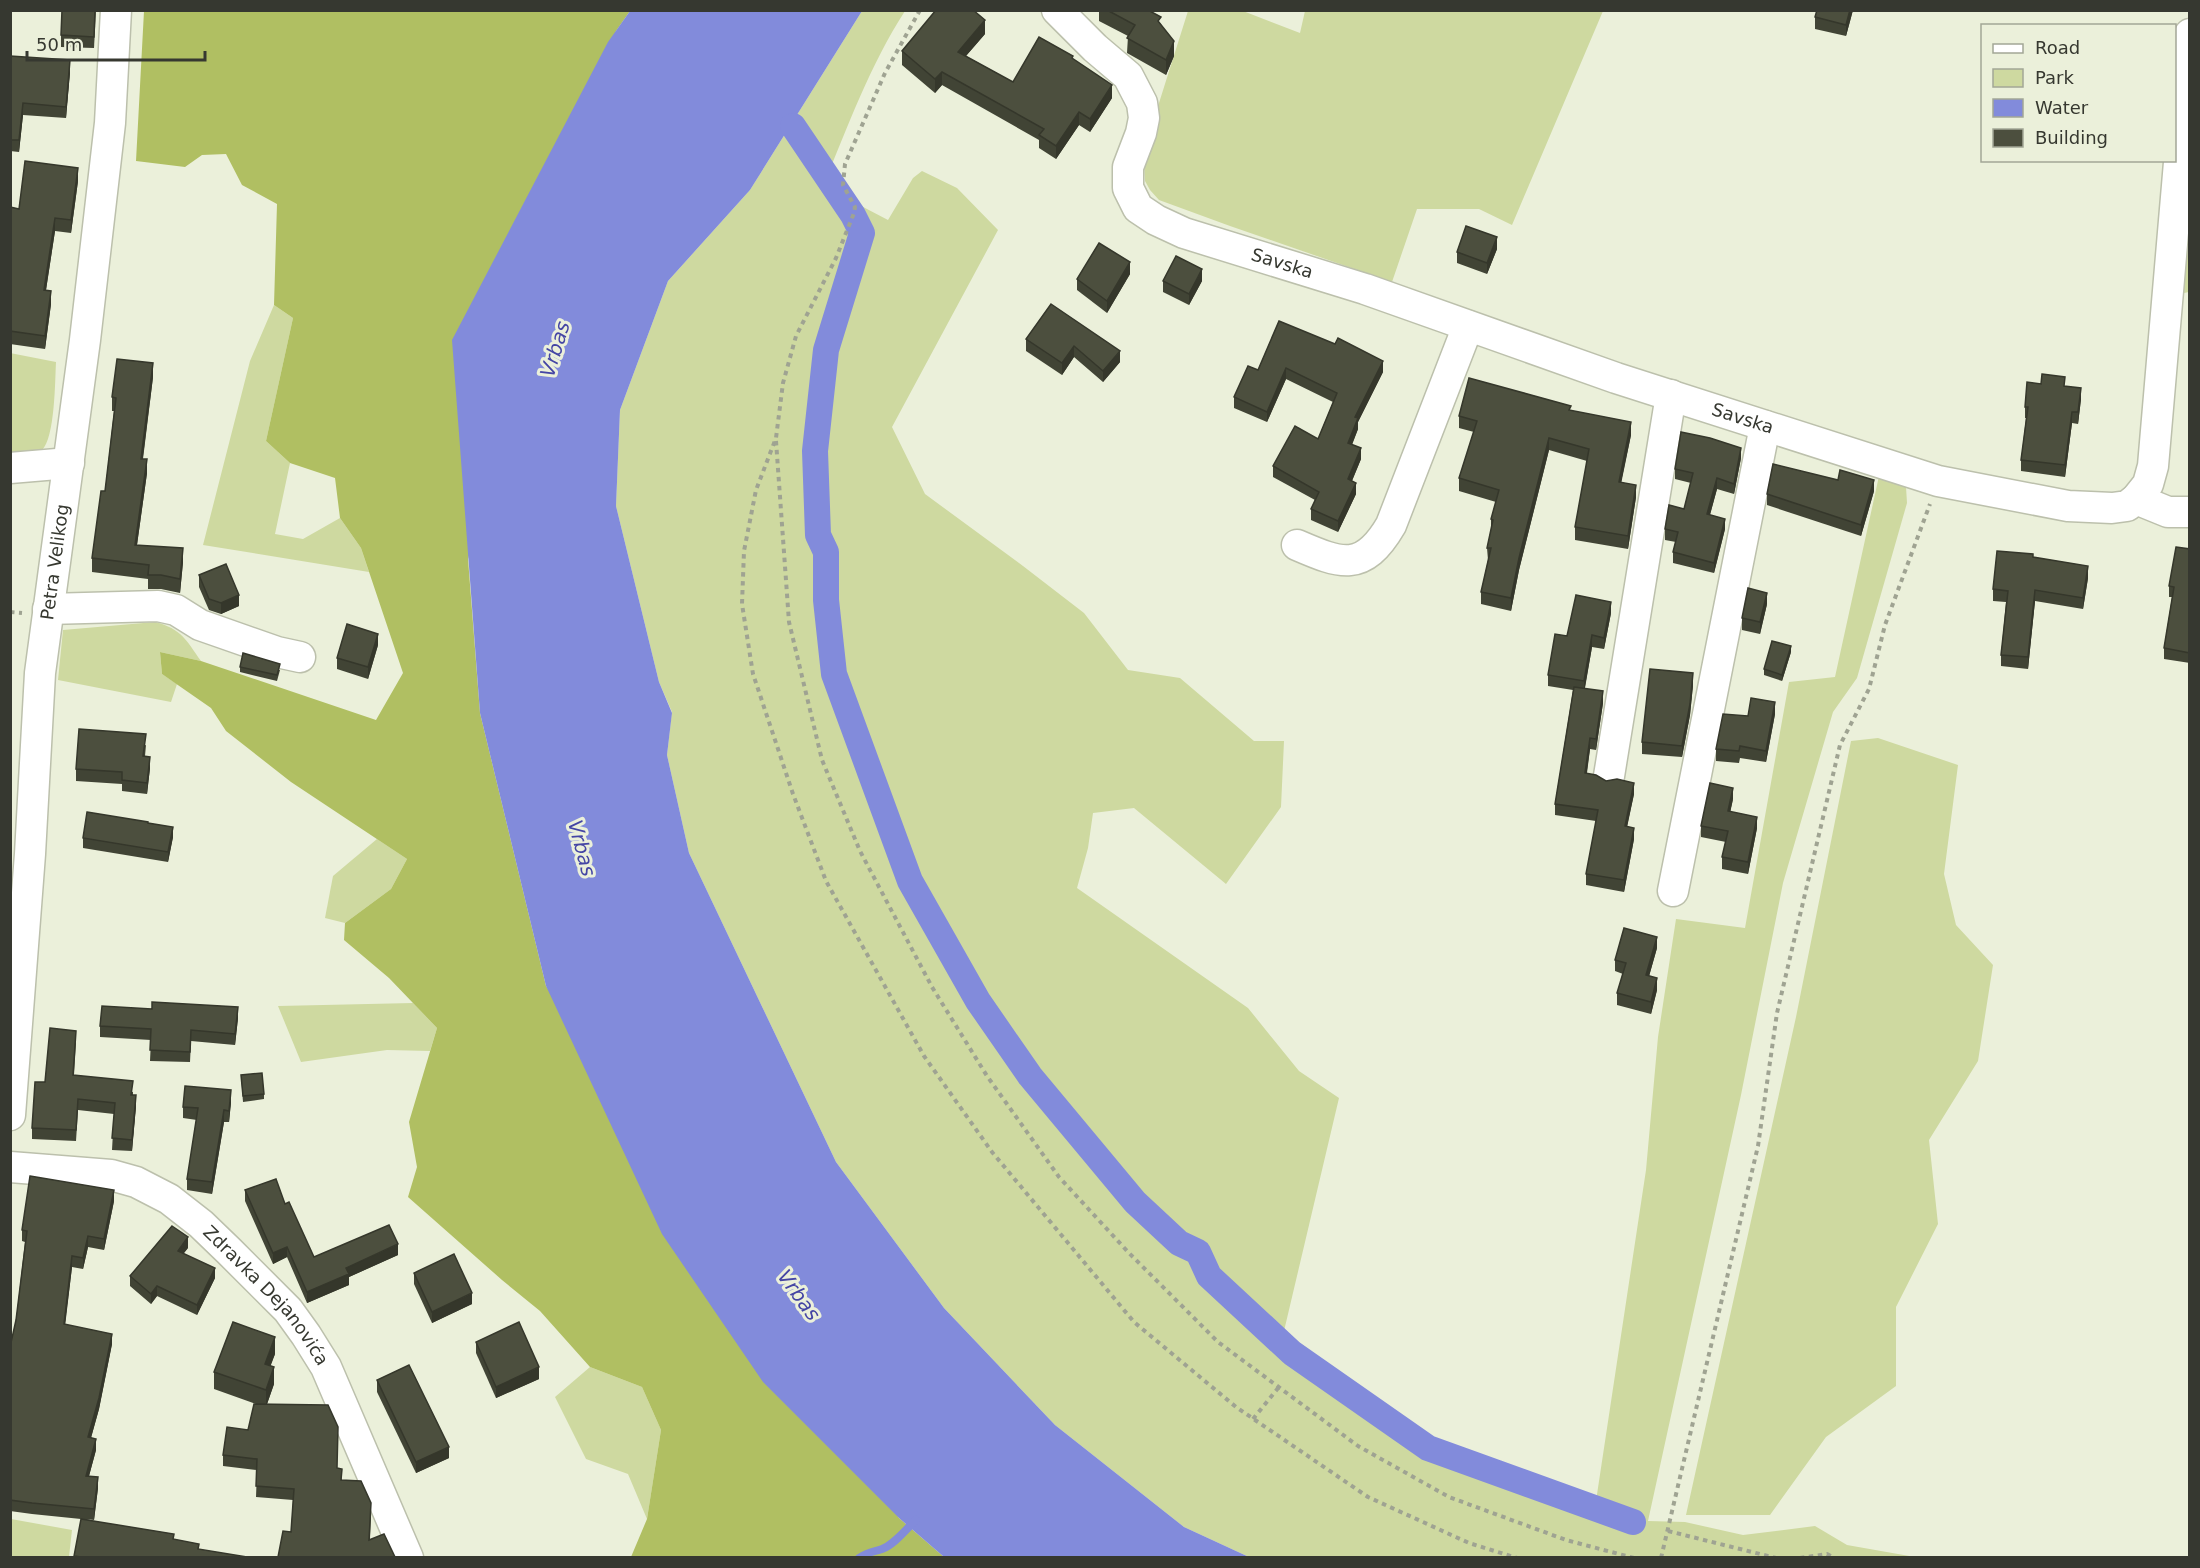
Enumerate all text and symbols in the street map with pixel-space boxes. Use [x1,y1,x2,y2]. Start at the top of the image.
scale bar [27,24,206,62]
legend [1981,24,2176,162]
text: 50 m [36,34,82,55]
text: Road [2035,37,2080,58]
text: Park [2035,67,2074,88]
text: Water [2035,97,2089,118]
text: Building [2035,127,2108,148]
street label: Savska [1249,243,1316,282]
water label: Vrbas [535,318,575,380]
street label: Savska [1709,398,1776,438]
street label: Petra Velikog [36,503,73,621]
water label: Vrbas [563,817,601,879]
street label: Zdravka Dejanovića [199,1221,333,1369]
water label: Vrbas [772,1265,826,1325]

